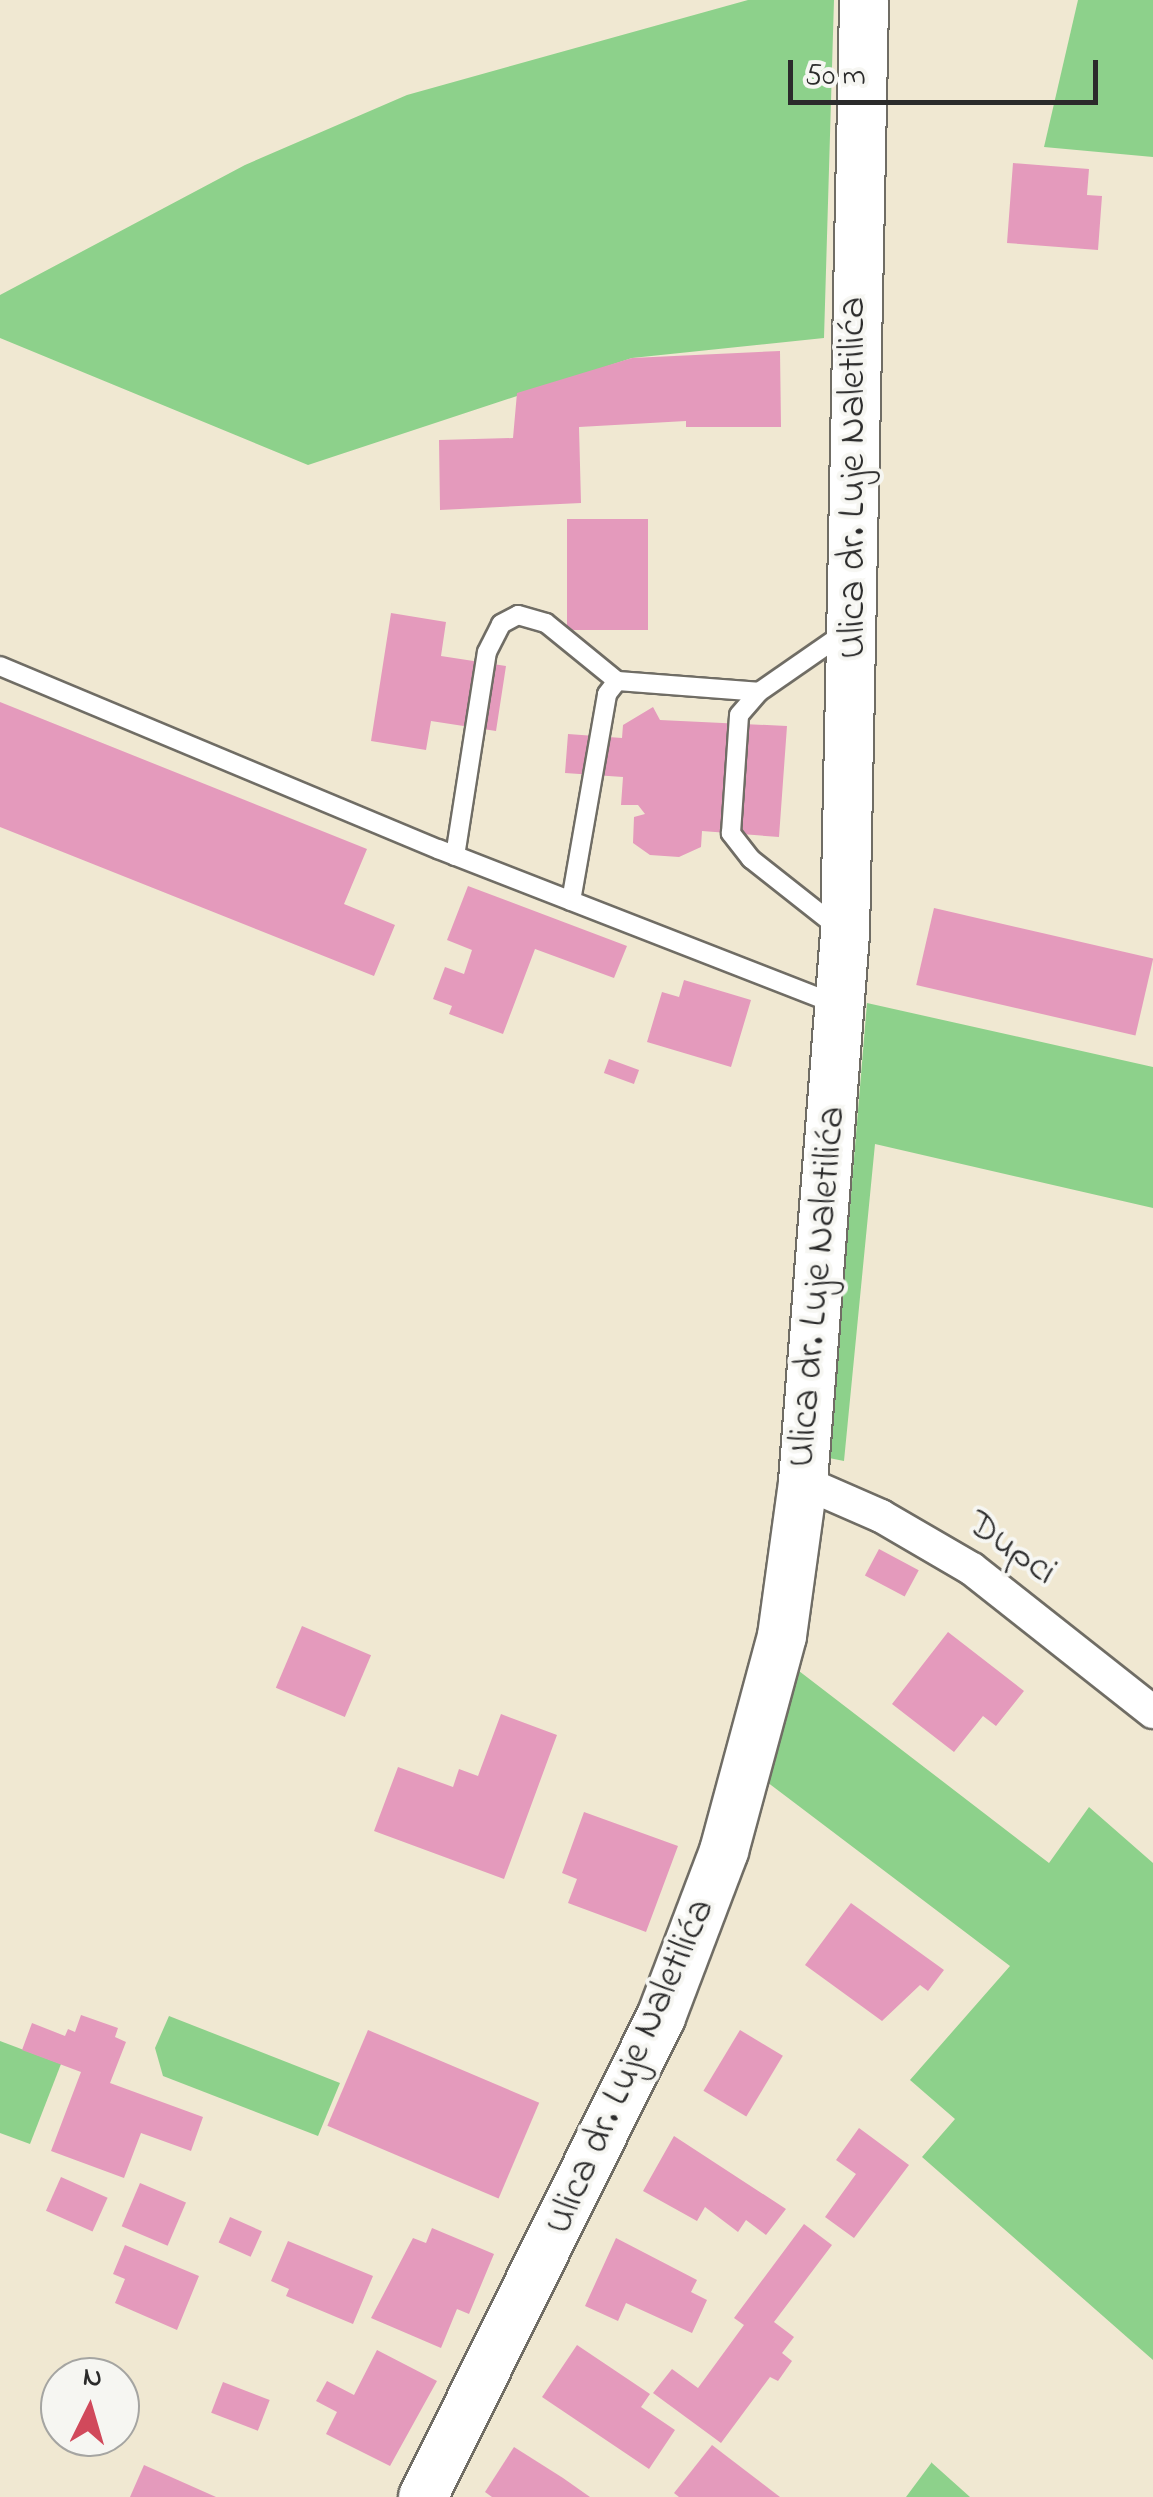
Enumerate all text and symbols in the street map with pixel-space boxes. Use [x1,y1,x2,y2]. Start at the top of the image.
scale bar [793,40,1103,102]
text: 50 m [805,55,866,99]
street label: Ulica dr. Luje Naletilića [830,297,878,659]
street label: Ulica dr. Luje Naletilića [778,1104,858,1470]
street label: Dupci [957,1501,1065,1597]
street label: Ulica dr. Luje Naletilića [535,1892,727,2242]
north arrow [40,2357,140,2457]
text: N [81,2357,104,2400]

